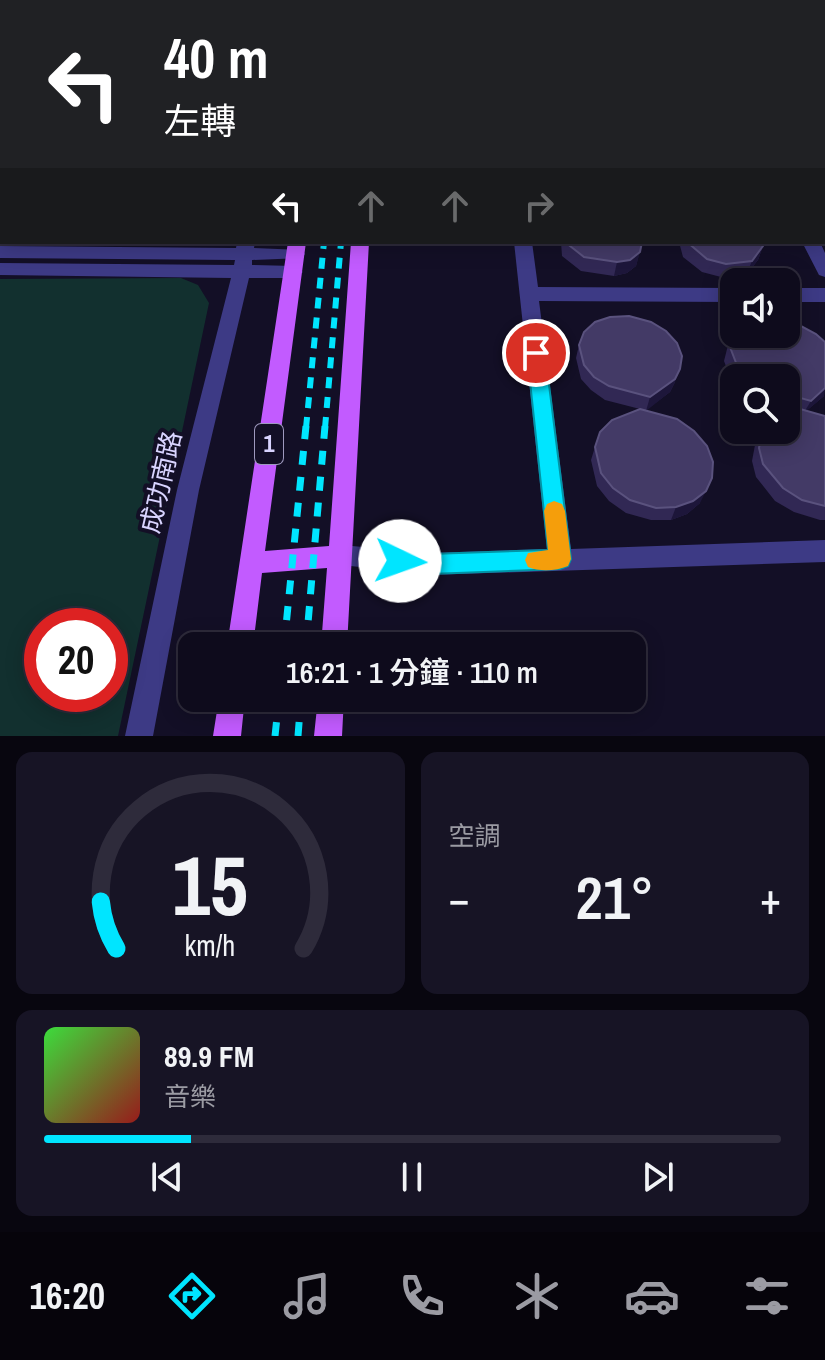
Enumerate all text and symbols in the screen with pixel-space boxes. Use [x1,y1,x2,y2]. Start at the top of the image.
text: 40 m [164,20,269,95]
icon: left [32,32,136,136]
text: 左轉 [164,97,236,145]
icon: left [265,184,309,228]
icon: ahead [349,184,393,228]
icon: ahead [433,184,477,228]
icon: right [517,184,561,228]
map controls [720,268,800,444]
button: sound [720,268,800,348]
pin [502,319,570,387]
icon: arrive [514,331,558,375]
button: search [720,364,800,444]
road number: 1 [255,424,283,464]
street label: 成功南路 [132,427,189,536]
position arrow [358,519,442,603]
speed limit sign: 20 [24,608,128,712]
text: 16:21 · 1 分鐘 · 110 m [286,652,538,692]
text: 空調 [449,818,501,853]
text: 15 [172,829,248,941]
text: 21° [575,857,654,938]
text: − [449,868,470,928]
text: + [760,868,781,928]
text: km/h [185,926,236,965]
text: 89.9 FM [164,1036,254,1076]
text: 音樂 [164,1079,216,1114]
icon: previous [145,1155,189,1199]
icon: pause [390,1155,434,1199]
icon: next [636,1155,680,1199]
icon: directions [164,1268,220,1324]
icon: music [279,1268,335,1324]
icon: phone [394,1268,450,1324]
icon: climate [509,1268,565,1324]
icon: car [624,1268,680,1324]
icon: filters [739,1268,795,1324]
text: 16:20 [30,1272,105,1320]

